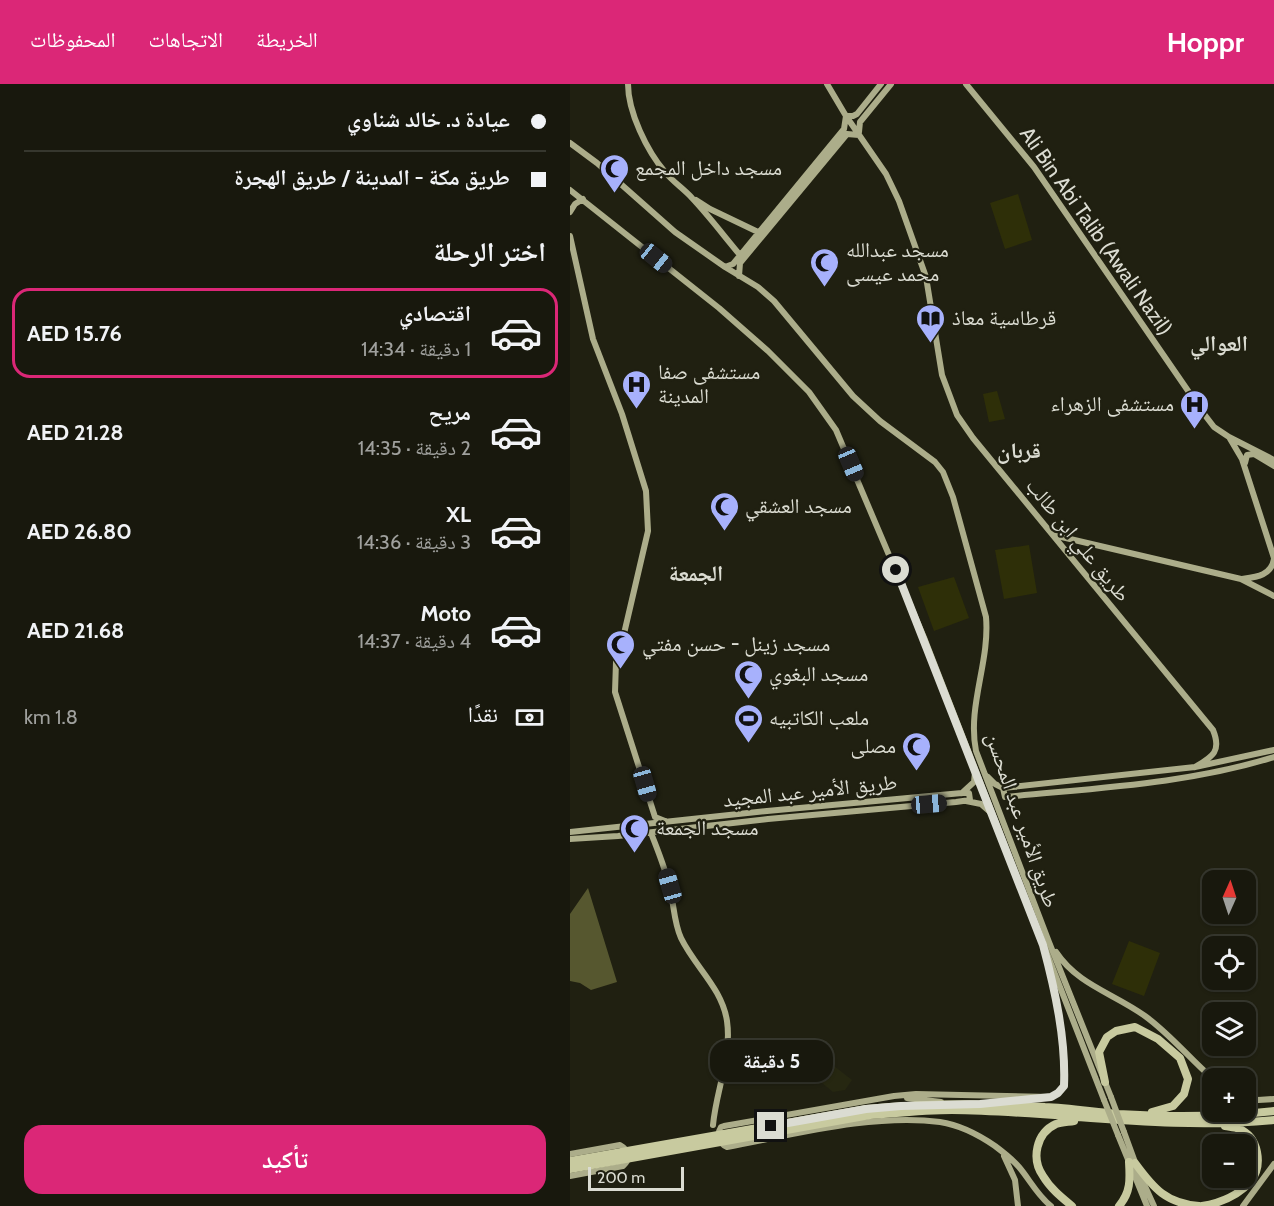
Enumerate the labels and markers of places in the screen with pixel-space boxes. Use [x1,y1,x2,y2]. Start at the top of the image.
mosque icon: مسجد داخل المجمع [598,152,630,194]
place label: مسجد داخل المجمع [635,155,782,181]
place label: مسجد عبدالله محمد عيسى [846,237,949,287]
mosque icon: مسجد عبدالله محمد عيسى [809,246,841,288]
library icon: قرطاسية معاذ [915,302,947,344]
place label: قرطاسية معاذ [952,305,1056,330]
place label: مستشفی صفا المدینة [658,359,760,408]
hospital icon: مستشفی صفا المدینة [621,368,653,410]
hospital icon: مستشفى الزهراء [1179,388,1211,430]
place label: مستشفى الزهراء [1050,391,1174,417]
mosque icon: مسجد العشقي [708,490,740,532]
place label: مسجد العشقي [745,493,852,522]
mosque icon: مسجد زينل - حسن مفتي [605,628,637,670]
place label: مسجد زينل - حسن مفتي [642,631,830,660]
mosque icon: مسجد البغوي [732,658,764,700]
place label: مسجد البغوي [769,661,868,690]
sports icon: ملعب الكاتبيه [732,702,764,744]
place label: ملعب الكاتبيه [769,705,869,730]
mosque icon: مصلى [901,730,933,772]
place label: مصلى [851,733,896,759]
mosque icon: مسجد الجمعة [619,812,651,854]
place label: مسجد الجمعة [656,815,758,840]

